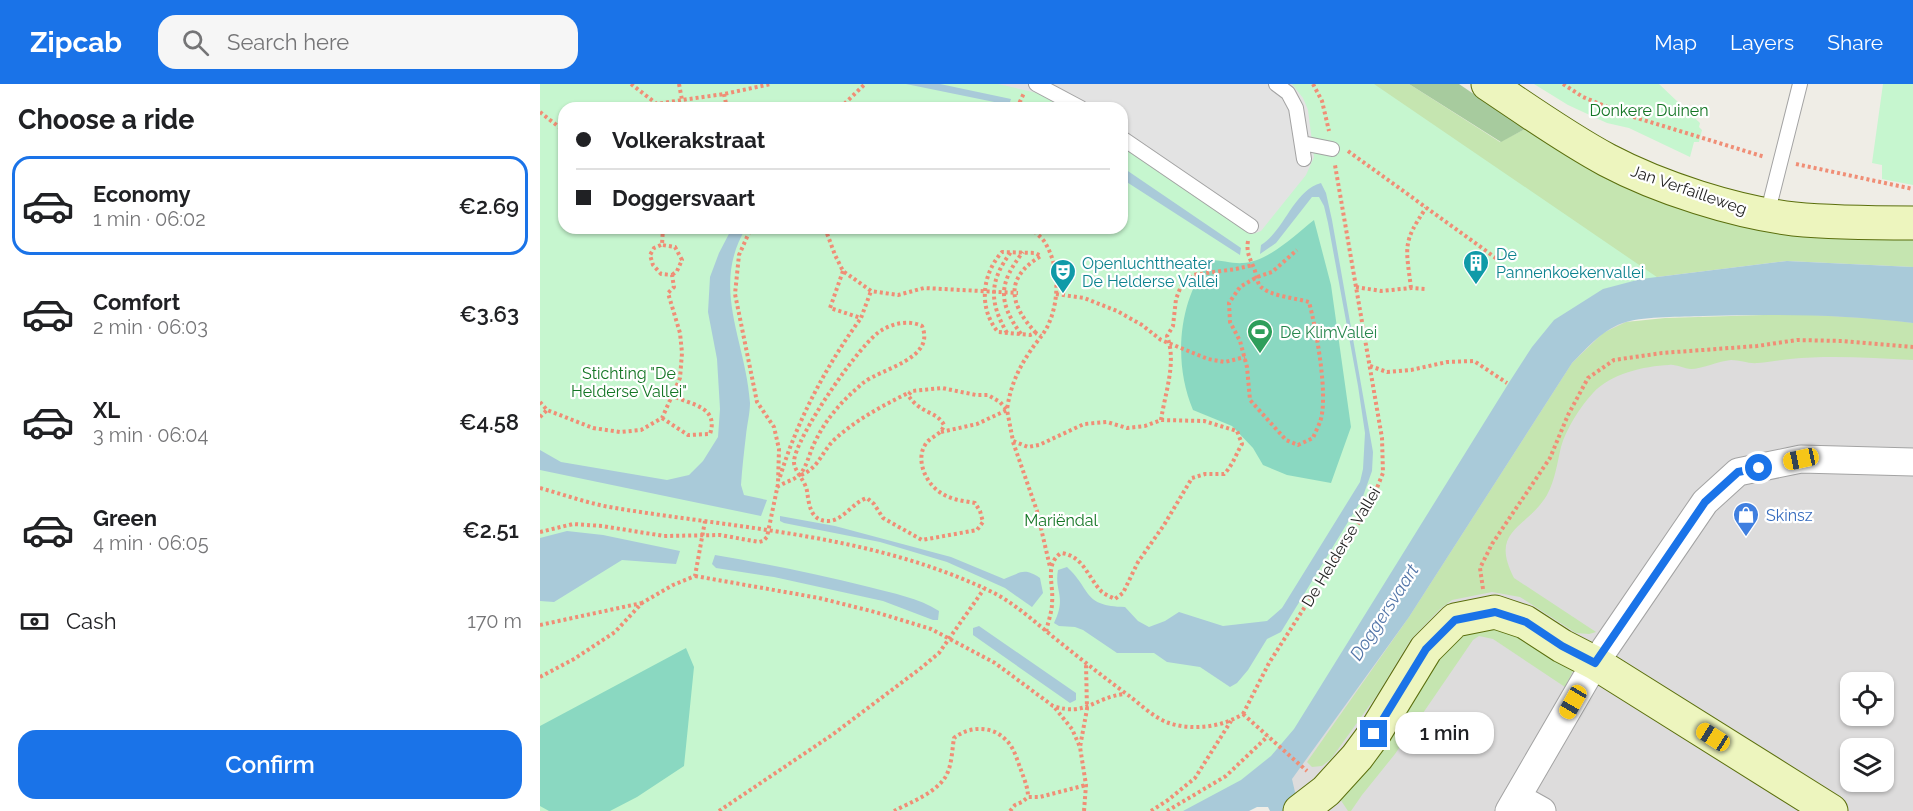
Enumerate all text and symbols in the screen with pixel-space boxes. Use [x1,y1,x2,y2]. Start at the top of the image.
search box [158,15,578,69]
text: Zipcab [30,26,122,59]
icon: search [179,26,212,59]
text: Search here [227,29,349,55]
text: Map [1654,30,1697,55]
text: Layers [1730,30,1794,55]
text: Share [1827,30,1883,55]
park label: Donkere Duinen [1589,101,1709,120]
text: Choose a ride [18,104,194,135]
text: Volkerakstraat [612,127,765,153]
street label: Jan Verfailleweg [1629,161,1749,219]
icon: car [21,179,75,233]
text: Economy [93,181,191,207]
text: Doggersvaart [612,185,755,211]
text: €2.69 [458,193,519,219]
text: 1 min · 06:02 [93,207,206,231]
place label: De Pannenkoekenvallei [1496,245,1644,282]
building icon: De Pannenkoekenvallei [1461,248,1491,286]
place label: Openluchttheater De Helderse Vallei [1082,254,1218,291]
theatre icon: Openluchttheater De Helderse Vallei [1048,257,1078,295]
icon: car [21,287,75,341]
text: Comfort [93,289,180,315]
text: €3.63 [459,301,519,327]
text: 2 min · 06:03 [93,315,208,339]
sports icon: De KlimVallei [1245,317,1275,355]
place label: De KlimVallei [1280,323,1377,342]
park label: Stichting "De Helderse Vallei" [571,364,687,401]
icon: car [21,395,75,449]
text: XL [93,397,120,423]
text: €4.58 [459,409,519,435]
text: 3 min · 06:04 [93,423,208,447]
car [1782,446,1820,472]
route start [1745,454,1772,481]
street label: De Helderse Vallei [1298,484,1384,610]
shop icon: Skinsz [1731,500,1761,538]
icon: car [21,503,75,557]
text: Green [93,505,157,531]
place label: Skinsz [1766,506,1813,525]
park label: Mariëndal [1024,511,1098,530]
text: €2.51 [462,517,519,543]
text: 4 min · 06:05 [93,531,209,555]
water label: Doggersvaart [1345,560,1423,664]
icon: cash [18,605,51,638]
text: Cash [66,608,117,634]
text: 170 m [467,609,522,633]
map controls [1840,672,1894,792]
button: locate [1840,672,1894,726]
car [1556,682,1590,722]
callout: 1 min [1395,713,1494,755]
route end [1360,720,1387,747]
car [1693,720,1733,754]
text: 1 min [1420,721,1469,745]
button: Confirm [18,730,522,799]
button: layers [1840,738,1894,792]

